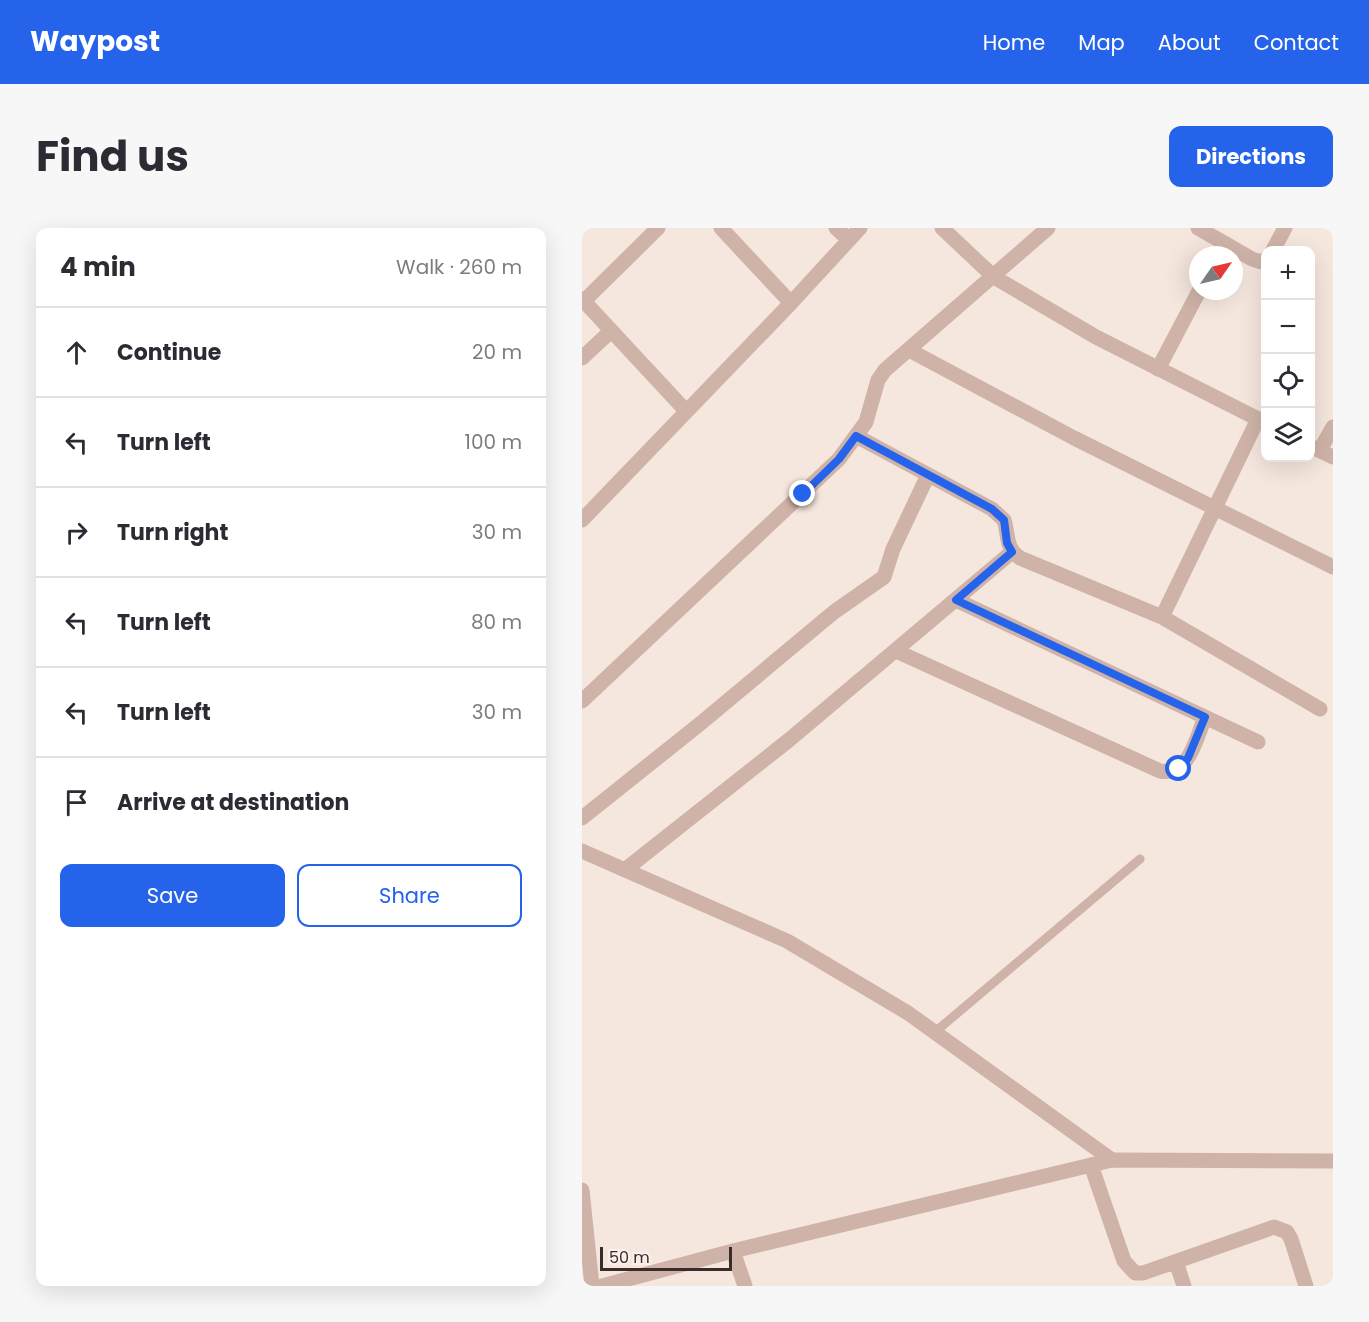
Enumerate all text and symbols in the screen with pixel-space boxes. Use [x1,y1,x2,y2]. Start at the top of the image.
text: Waypost [30,22,160,61]
text: Home [983,28,1045,57]
text: Map [1078,28,1125,57]
text: About [1158,28,1221,57]
text: Contact [1254,28,1339,57]
button: Directions [1169,126,1333,187]
text: Find us [36,127,189,186]
north arrow [1189,246,1243,300]
map controls [1261,246,1315,462]
button: + [1261,246,1315,300]
text: 4 min [60,249,136,285]
text: Walk · 260 m [396,253,522,281]
button: − [1261,300,1315,354]
icon: ahead [60,336,93,369]
text: Continue [117,337,221,368]
text: 20 m [472,338,522,366]
button: locate [1261,354,1315,408]
button: layers [1261,408,1315,462]
icon: left [60,426,93,459]
text: Turn left [117,427,211,458]
text: 100 m [465,428,522,456]
route end [789,480,815,506]
icon: right [60,516,93,549]
text: Turn right [117,517,228,548]
text: 30 m [472,518,522,546]
icon: left [60,606,93,639]
text: Turn left [117,607,211,638]
text: 80 m [471,608,522,636]
icon: left [60,696,93,729]
text: Turn left [117,697,211,728]
text: 30 m [472,698,522,726]
route start [1165,755,1191,781]
icon: arrive [60,786,93,819]
text: Arrive at destination [117,787,349,818]
button: Save [60,864,285,927]
button: Share [297,864,522,927]
scale bar [600,1244,732,1272]
text: 50 m [609,1246,650,1269]

